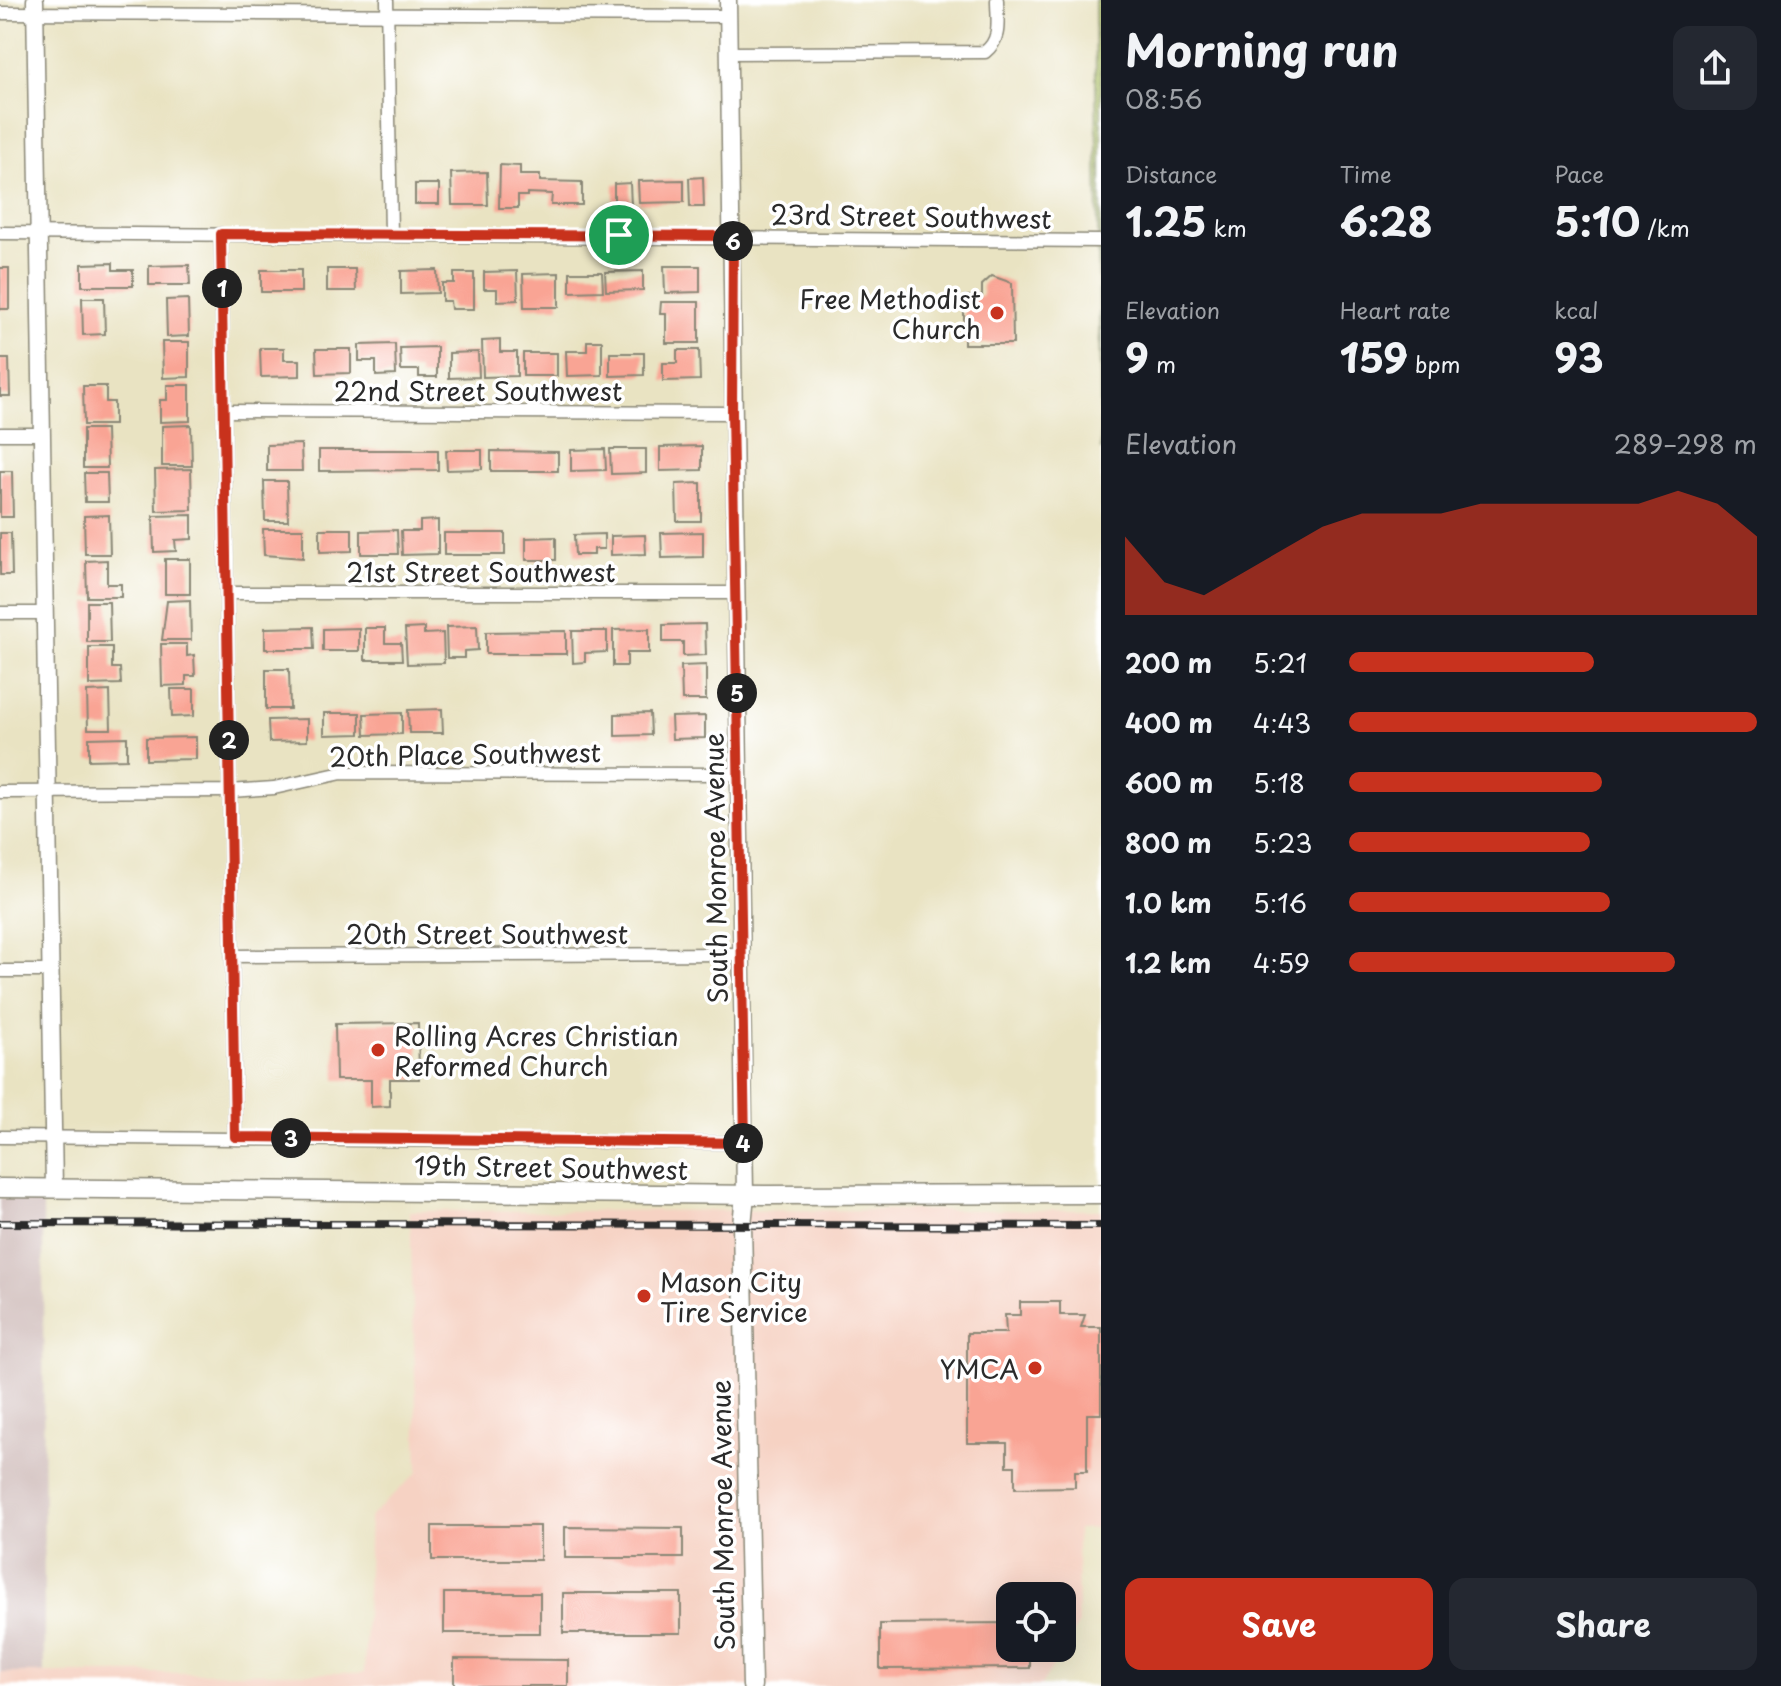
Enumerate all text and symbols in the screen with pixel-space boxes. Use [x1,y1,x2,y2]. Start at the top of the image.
text: Morning run [1125,16,1399,82]
button: share [1673,26,1757,110]
text: 08:56 [1125,79,1202,118]
text: Distance [1125,157,1217,190]
text: Time [1340,157,1392,190]
text: Pace [1554,157,1604,190]
text: 1.25 [1125,190,1206,251]
text: 6:28 [1340,190,1433,251]
text: 5:10 [1554,190,1640,251]
street label: 23rd Street Southwest [770,194,1052,238]
pin [585,201,653,269]
text: km [1206,211,1247,244]
text: /km [1640,211,1690,244]
icon: arrive [597,213,641,257]
pin: 6 [713,221,753,261]
text: 6 [725,224,741,257]
pin: 1 [202,268,242,308]
text: 1 [217,271,227,304]
place label: Free Methodist Church [799,279,981,348]
text: Elevation [1125,293,1220,326]
text: Heart rate [1340,293,1451,326]
text: kcal [1554,293,1598,326]
marker: Free Methodist Church [988,304,1006,322]
text: 9 [1125,326,1149,387]
text: 159 [1340,326,1408,387]
text: 93 [1554,326,1604,387]
text: m [1149,347,1176,380]
text: bpm [1408,347,1461,380]
street label: 22nd Street Southwest [334,371,622,410]
text: Elevation [1125,424,1237,463]
text: 289–298 m [1614,424,1757,463]
street label: 21st Street Southwest [346,552,616,591]
text: 200 m [1125,643,1212,682]
text: 5:21 [1253,643,1307,682]
pin: 5 [717,673,757,713]
text: 5 [730,676,744,709]
text: 400 m [1125,703,1213,742]
text: 4:43 [1253,703,1311,742]
pin: 2 [209,720,249,760]
text: 2 [221,723,237,756]
street label: 20th Place Southwest [329,732,601,776]
street label: South Monroe Avenue [693,732,737,1004]
text: 600 m [1125,763,1213,802]
text: 5:18 [1253,763,1305,802]
text: 800 m [1125,823,1212,862]
text: 5:23 [1253,823,1312,862]
text: 1.0 km [1125,883,1212,922]
text: 5:16 [1253,883,1307,922]
street label: 20th Street Southwest [346,914,628,953]
text: 1.2 km [1125,943,1211,982]
text: 4:59 [1253,943,1310,982]
place label: Rolling Acres Christian Reformed Church [394,1016,679,1085]
marker: Rolling Acres Christian Reformed Church [369,1041,387,1059]
pin: 3 [271,1118,311,1158]
text: 3 [284,1121,298,1154]
pin: 4 [723,1123,763,1163]
text: 4 [736,1126,750,1159]
street label: 19th Street Southwest [414,1145,688,1189]
place label: Mason City Tire Service [660,1262,808,1331]
marker: Mason City Tire Service [635,1287,653,1305]
place label: YMCA [940,1349,1019,1388]
marker: YMCA [1026,1359,1044,1377]
street label: South Monroe Avenue [700,1379,744,1651]
button: Save [1125,1578,1433,1670]
button: Share [1449,1578,1757,1670]
map controls [996,1582,1076,1662]
button: locate [996,1582,1076,1662]

